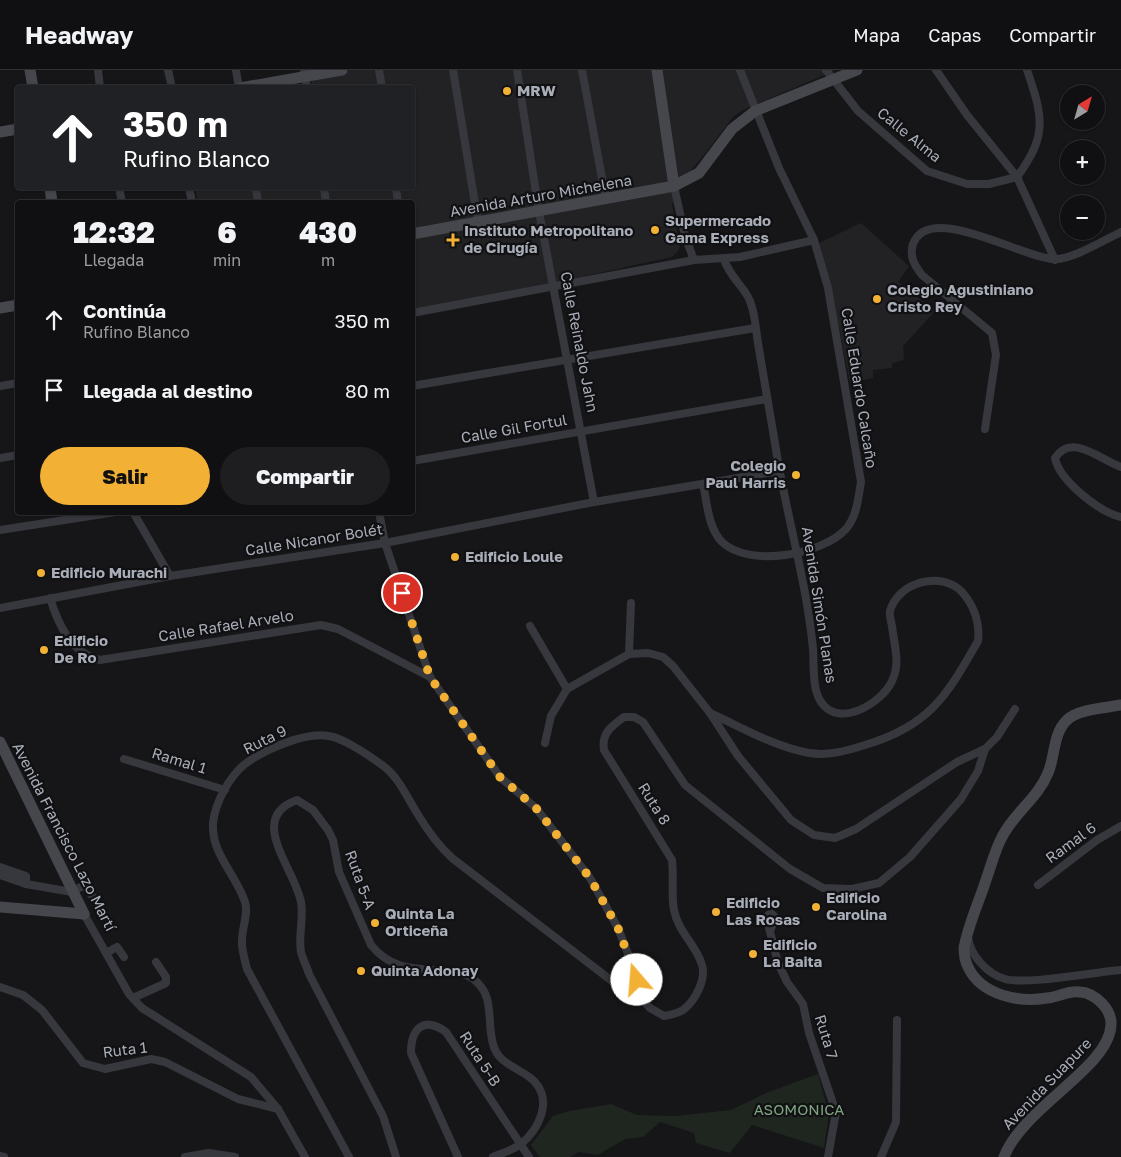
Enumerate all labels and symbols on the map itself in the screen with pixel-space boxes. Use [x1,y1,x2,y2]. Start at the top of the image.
place label: MRW [517,81,556,99]
marker: MRW [501,85,513,97]
north arrow [1060,85,1105,130]
street label: Calle Alma [874,103,945,165]
street label: Avenida Arturo Michelena [448,170,633,220]
place label: Supermercado Gama Express [665,211,771,246]
place label: Instituto Metropolitano de Cirugía [464,221,633,256]
marker: Supermercado Gama Express [649,224,661,236]
marker: Instituto Metropolitano de Cirugía [446,233,460,247]
street label: Calle Reinaldo Jahn [558,270,602,414]
place label: Colegio Agustiniano Cristo Rey [887,280,1034,315]
marker: Colegio Agustiniano Cristo Rey [871,293,883,305]
street label: Calle Eduardo Calcaño [838,306,882,469]
street label: Calle Gil Fortul [459,410,569,446]
place label: Colegio Paul Harris [705,456,786,491]
marker: Colegio Paul Harris [790,469,802,481]
street label: Calle Nicanor Bolét [244,519,384,559]
street label: Avenida Simón Planas [799,525,841,684]
place label: Edificio Loule [465,547,563,565]
marker: Edificio Loule [449,551,461,563]
place label: Edificio Murachi [51,563,167,581]
marker: Edificio Murachi [35,567,47,579]
pin [381,572,423,614]
street label: Calle Rafael Arvelo [157,605,295,645]
place label: Edificio De Ro [54,631,108,666]
marker: Edificio De Ro [38,644,50,656]
street label: Ruta 9 [240,721,289,757]
street label: Avenida Francisco Lazo Martí [9,739,121,935]
street label: Ramal 1 [150,743,209,777]
street label: Ruta 8 [635,779,675,828]
street label: Ramal 6 [1042,818,1099,866]
street label: Ruta 5-A [342,848,380,912]
place label: Edificio Carolina [826,888,887,923]
place label: Edificio Las Rosas [726,893,800,928]
marker: Edificio Carolina [810,901,822,913]
place label: Quinta La Orticeña [385,904,455,939]
marker: Edificio Las Rosas [710,906,722,918]
marker: Quinta La Orticeña [369,917,381,929]
place label: Edificio La Baita [763,935,823,970]
marker: Edificio La Baita [747,948,759,960]
position arrow [610,953,662,1005]
place label: Quinta Adonay [371,961,478,979]
marker: Quinta Adonay [355,965,367,977]
street label: Ruta 7 [812,1012,842,1061]
street label: Ruta 5-B [457,1028,505,1089]
street label: Avenida Suapure [998,1034,1095,1133]
street label: Ruta 1 [102,1037,148,1061]
park label: ASOMONICA [754,1100,844,1118]

